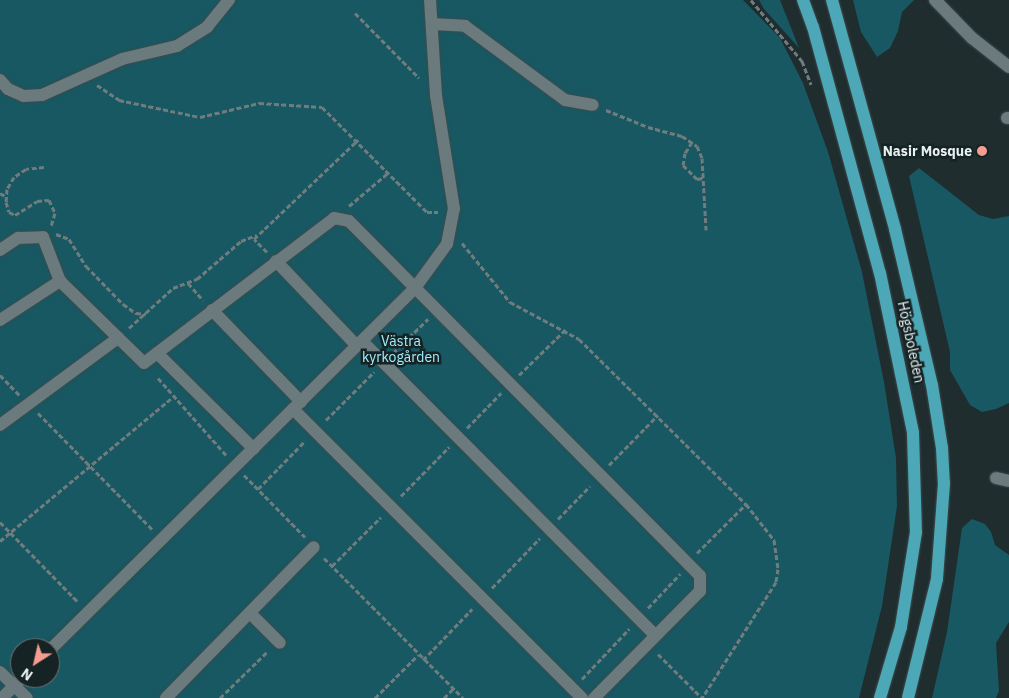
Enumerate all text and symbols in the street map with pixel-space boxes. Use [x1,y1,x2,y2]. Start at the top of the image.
place label: Nasir Mosque [883,143,972,159]
marker: Nasir Mosque [976,145,988,157]
street label: Högsboleden [894,300,928,384]
park label: Västra kyrkogården [362,333,440,366]
north arrow [10,638,60,688]
text: N [18,664,36,685]

